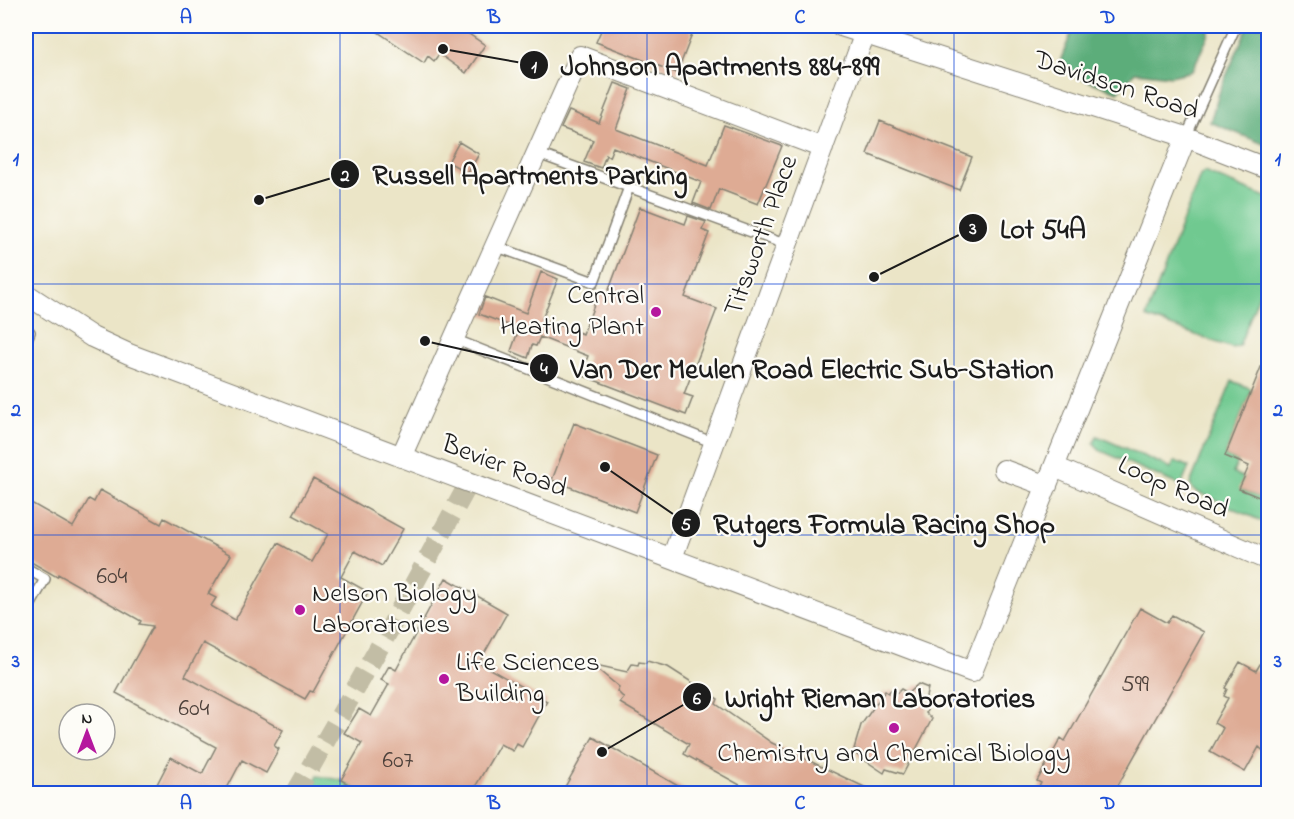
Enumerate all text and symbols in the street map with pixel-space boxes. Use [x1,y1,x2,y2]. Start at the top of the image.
text: A [180,4,192,33]
text: B [486,4,501,33]
text: C [795,4,806,33]
text: D [1100,4,1115,33]
street label: Davidson Road [1027,41,1204,131]
callout: Johnson Apartments 884-899 [519,42,892,88]
text: Johnson Apartments 884-899 [561,48,880,89]
text: 1 [531,55,537,81]
text: 1 [13,146,20,175]
text: 1 [1275,146,1282,175]
street label: Titsworth Place [715,149,810,322]
callout: Russell Apartments Parking [330,151,699,197]
text: Russell Apartments Parking [372,157,688,199]
text: 2 [340,164,350,190]
callout: Lot 54A [958,205,1098,251]
text: Lot 54A [1000,211,1086,252]
text: 3 [968,217,977,243]
place label: Central Heating Plant [500,277,644,347]
marker: Central Heating Plant [649,305,663,319]
callout: Van Der Meulen Road Electric Sub-Station [529,345,1066,391]
text: Van Der Meulen Road Electric Sub-Station [569,351,1054,392]
text: 4 [540,357,548,383]
text: 2 [10,397,21,426]
text: 2 [1272,397,1283,426]
street label: Bevier Road [435,425,572,509]
street label: Loop Road [1111,446,1235,530]
callout: Rutgers Formula Racing Shop [671,500,1067,546]
text: Rutgers Formula Racing Shop [713,506,1055,548]
text: 5 [681,513,692,539]
house number: 604 [97,560,128,595]
place label: Nelson Biology Laboratories [312,575,477,645]
marker: Nelson Biology Laboratories [293,603,307,617]
place label: Life Sciences Building [455,644,600,714]
text: 3 [11,648,20,677]
text: 3 [1273,648,1282,677]
house number: 599 [1121,668,1150,703]
marker: Life Sciences Building [437,672,451,686]
callout: Wright Rieman Laboratories [682,674,1047,720]
text: Wright Rieman Laboratories [725,680,1035,722]
text: 6 [693,687,701,713]
house number: 604 [179,692,210,727]
north arrow [57,702,117,762]
text: N [82,707,93,731]
marker: Chemistry and Chemical Biology [887,721,901,735]
place label: Chemistry and Chemical Biology [717,735,1071,774]
house number: 607 [383,744,414,779]
text: A [180,790,192,819]
text: B [486,790,501,819]
text: C [795,790,806,819]
text: D [1100,790,1115,819]

